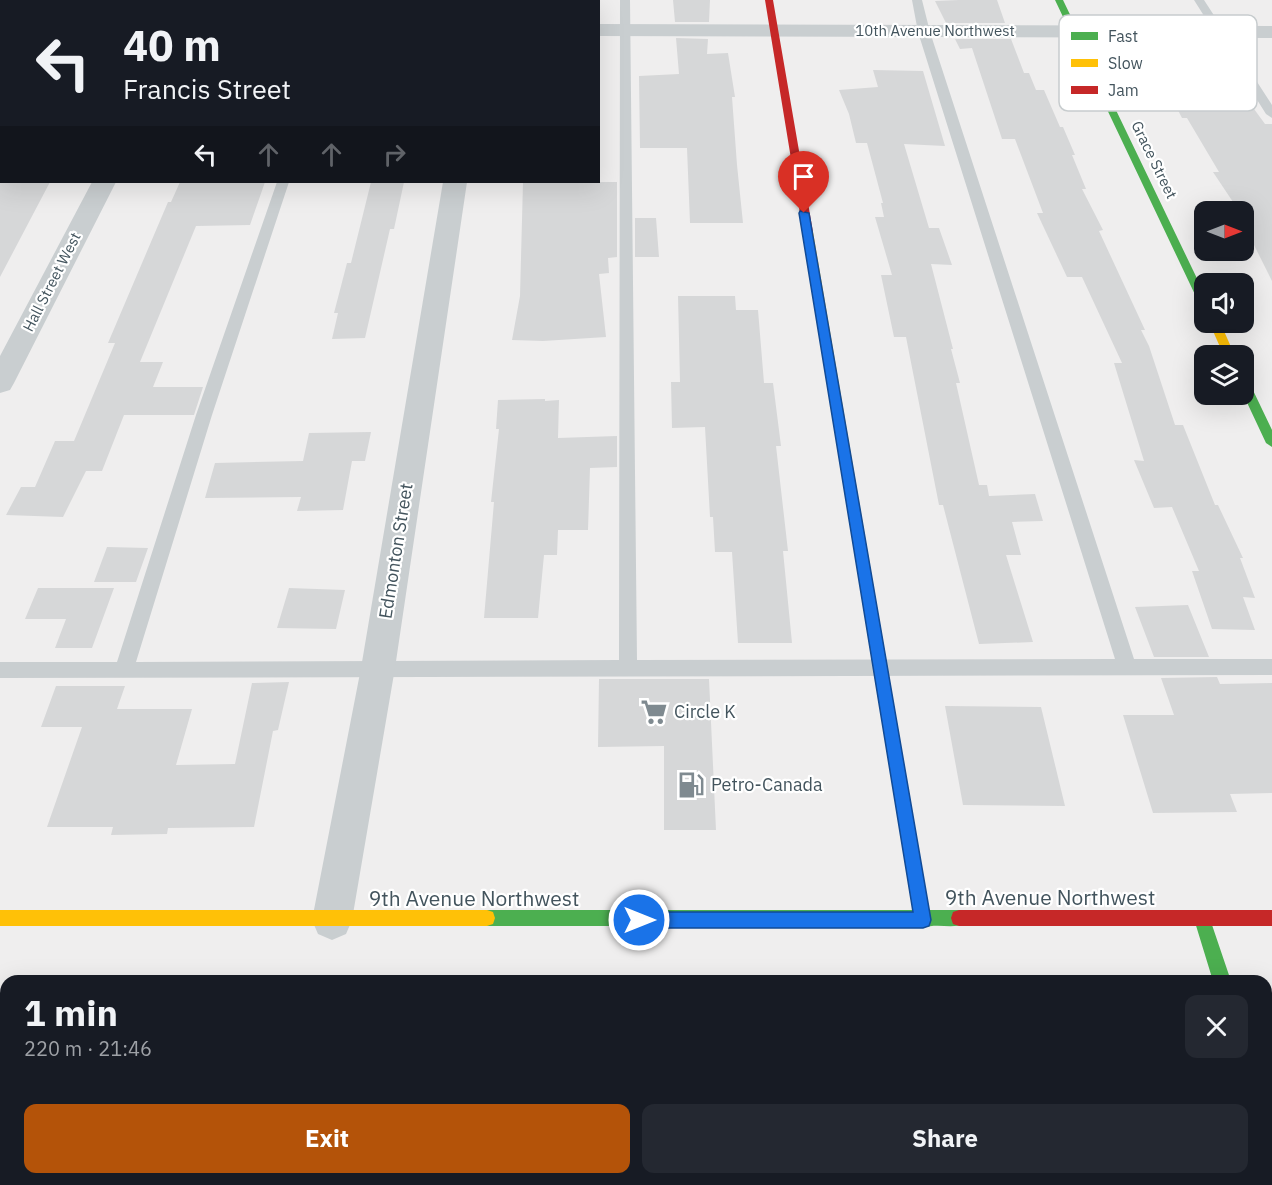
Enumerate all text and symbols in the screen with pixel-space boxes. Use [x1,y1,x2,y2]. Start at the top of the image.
legend [1059,15,1257,111]
text: 40 m [123,18,221,73]
street label: 10th Avenue Northwest [855,21,1015,40]
icon: left [24,24,102,102]
text: Fast [1108,26,1138,46]
text: Slow [1108,53,1143,73]
text: Francis Street [123,71,291,106]
text: Jam [1108,80,1139,100]
street label: Grace Street [1127,118,1181,202]
icon: left [189,138,222,171]
icon: ahead [252,138,285,171]
icon: ahead [315,138,348,171]
icon: right [378,138,411,171]
pin [778,151,829,213]
icon: arrive [787,160,820,193]
north arrow [1194,201,1254,261]
map controls [1194,201,1254,405]
street label: Hall Street West [18,229,85,335]
button: sound [1194,273,1254,333]
button: layers [1194,345,1254,405]
street label: Edmonton Street [373,481,418,620]
supermarket icon: Circle K [639,697,669,727]
place label: Circle K [674,700,736,723]
fuel station icon: Petro-Canada [676,770,706,800]
place label: Petro-Canada [711,773,823,796]
street label: 9th Avenue Northwest [945,883,1155,911]
street label: 9th Avenue Northwest [369,884,579,912]
position arrow [607,888,671,952]
text: 1 min [24,989,118,1036]
button: close [1185,995,1248,1058]
text: 220 m · 21:46 [24,1035,152,1062]
button: Exit [24,1104,630,1173]
button: Share [642,1104,1248,1173]

